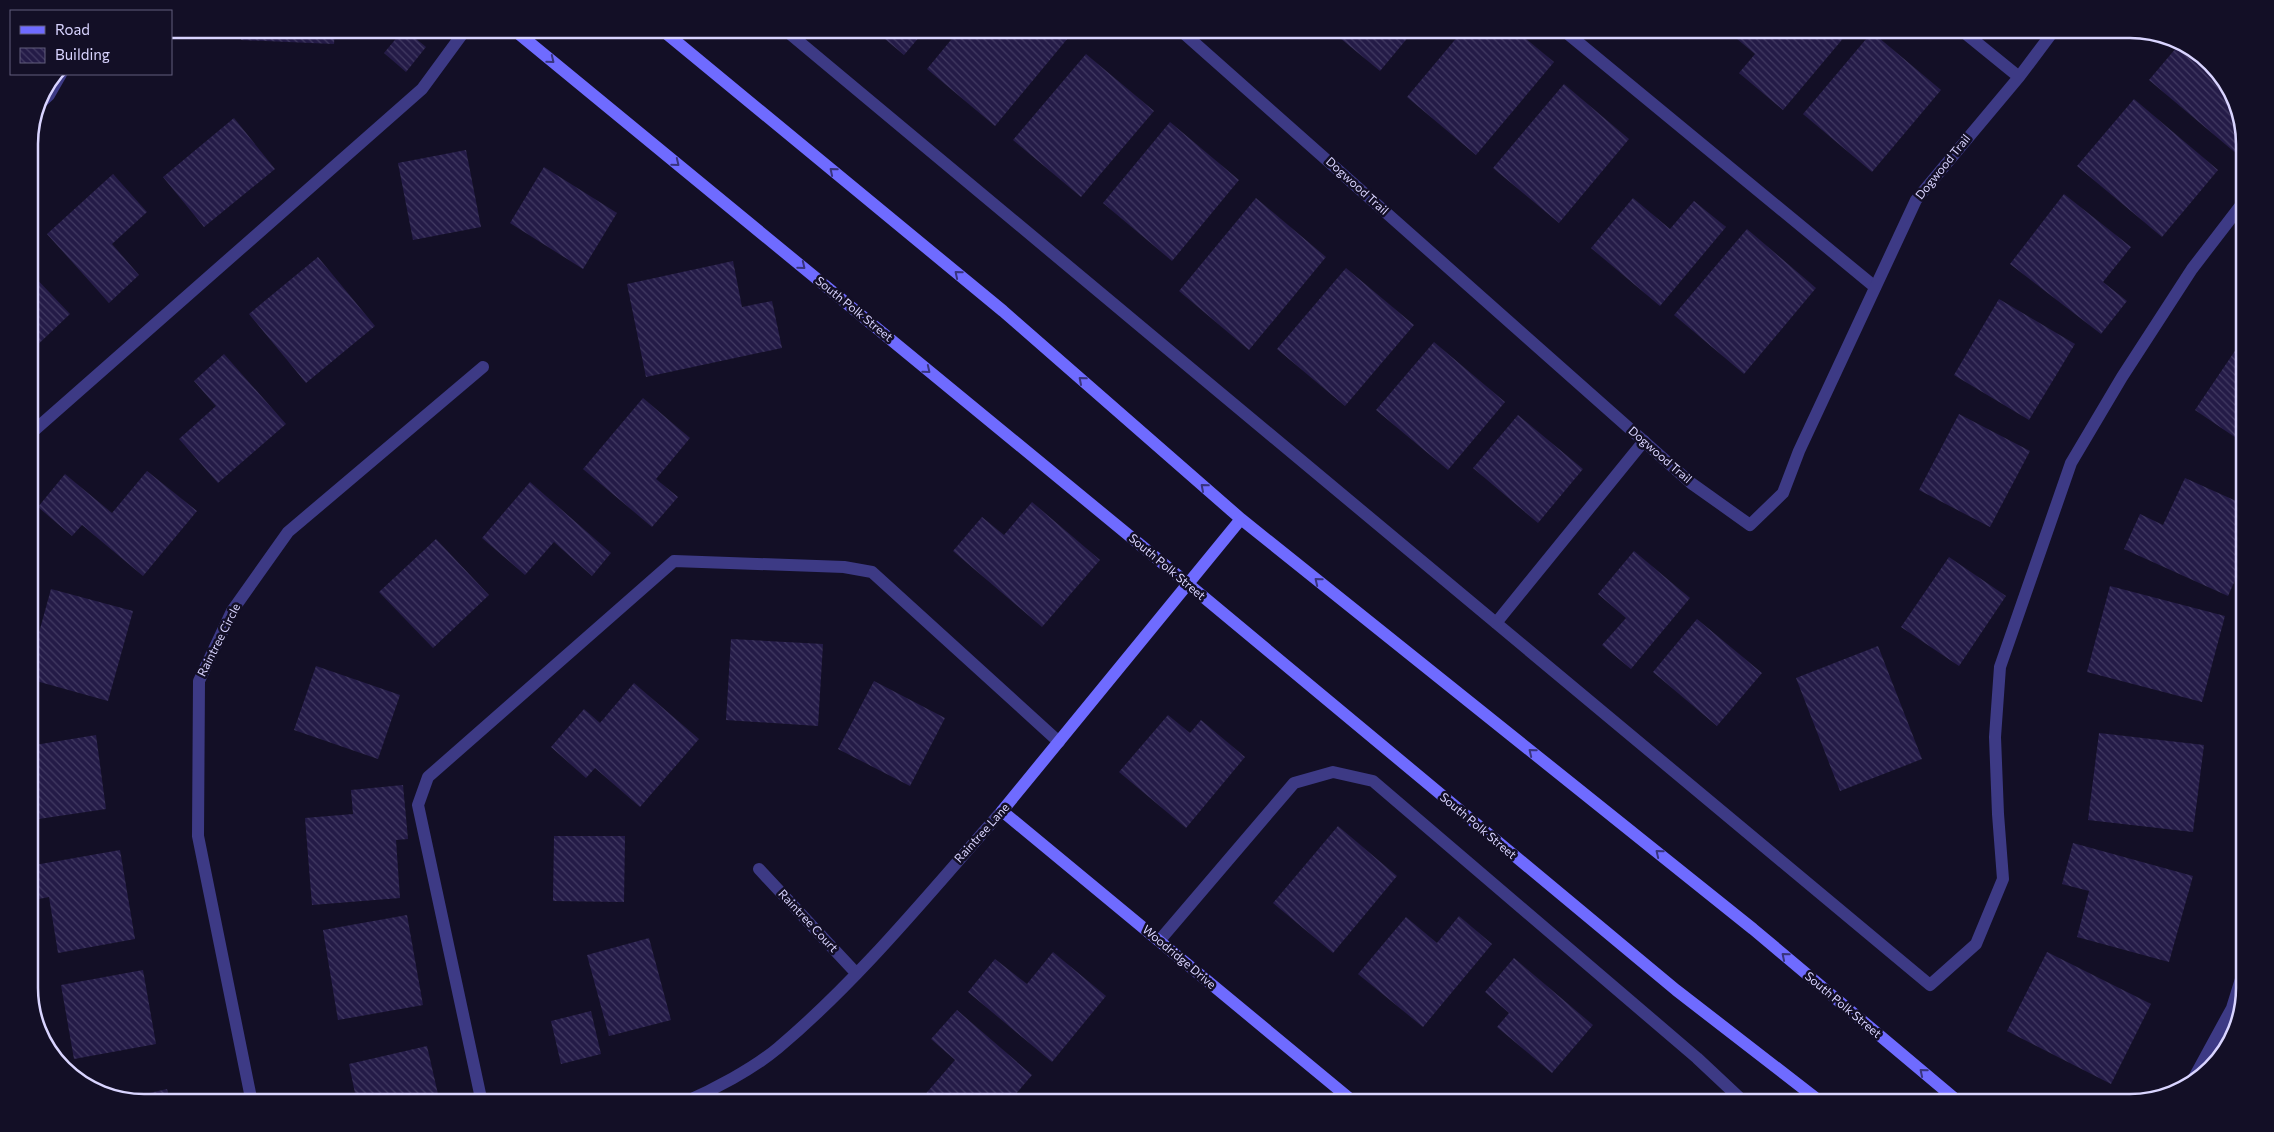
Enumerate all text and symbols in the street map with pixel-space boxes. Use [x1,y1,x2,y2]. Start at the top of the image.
legend [10,10,172,75]
text: Road [55,20,90,38]
text: Building [55,45,110,63]
one-way arrow [545,54,554,63]
street label: Dogwood Trail [1912,131,1973,202]
street label: Dogwood Trail [1324,154,1392,217]
one-way arrow [670,157,679,166]
one-way arrow [830,168,839,176]
one-way arrow [796,261,805,270]
one-way arrow [955,271,964,280]
street label: South Polk Street [813,273,896,344]
one-way arrow [921,364,930,372]
one-way arrow [1078,377,1087,386]
street label: Dogwood Trail [1626,423,1695,486]
one-way arrow [1201,484,1210,493]
street label: South Polk Street [1127,530,1209,602]
one-way arrow [1315,578,1324,586]
street label: Raintree Circle [194,601,242,678]
one-way arrow [1529,749,1538,757]
street label: South Polk Street [1438,789,1520,861]
street label: Raintree Lane [951,800,1012,865]
one-way arrow [1656,851,1665,859]
street label: Raintree Court [776,886,841,955]
street label: Woodridge Drive [1140,921,1219,991]
one-way arrow [1782,952,1791,961]
street label: South Polk Street [1803,968,1885,1040]
one-way arrow [1920,1069,1929,1077]

